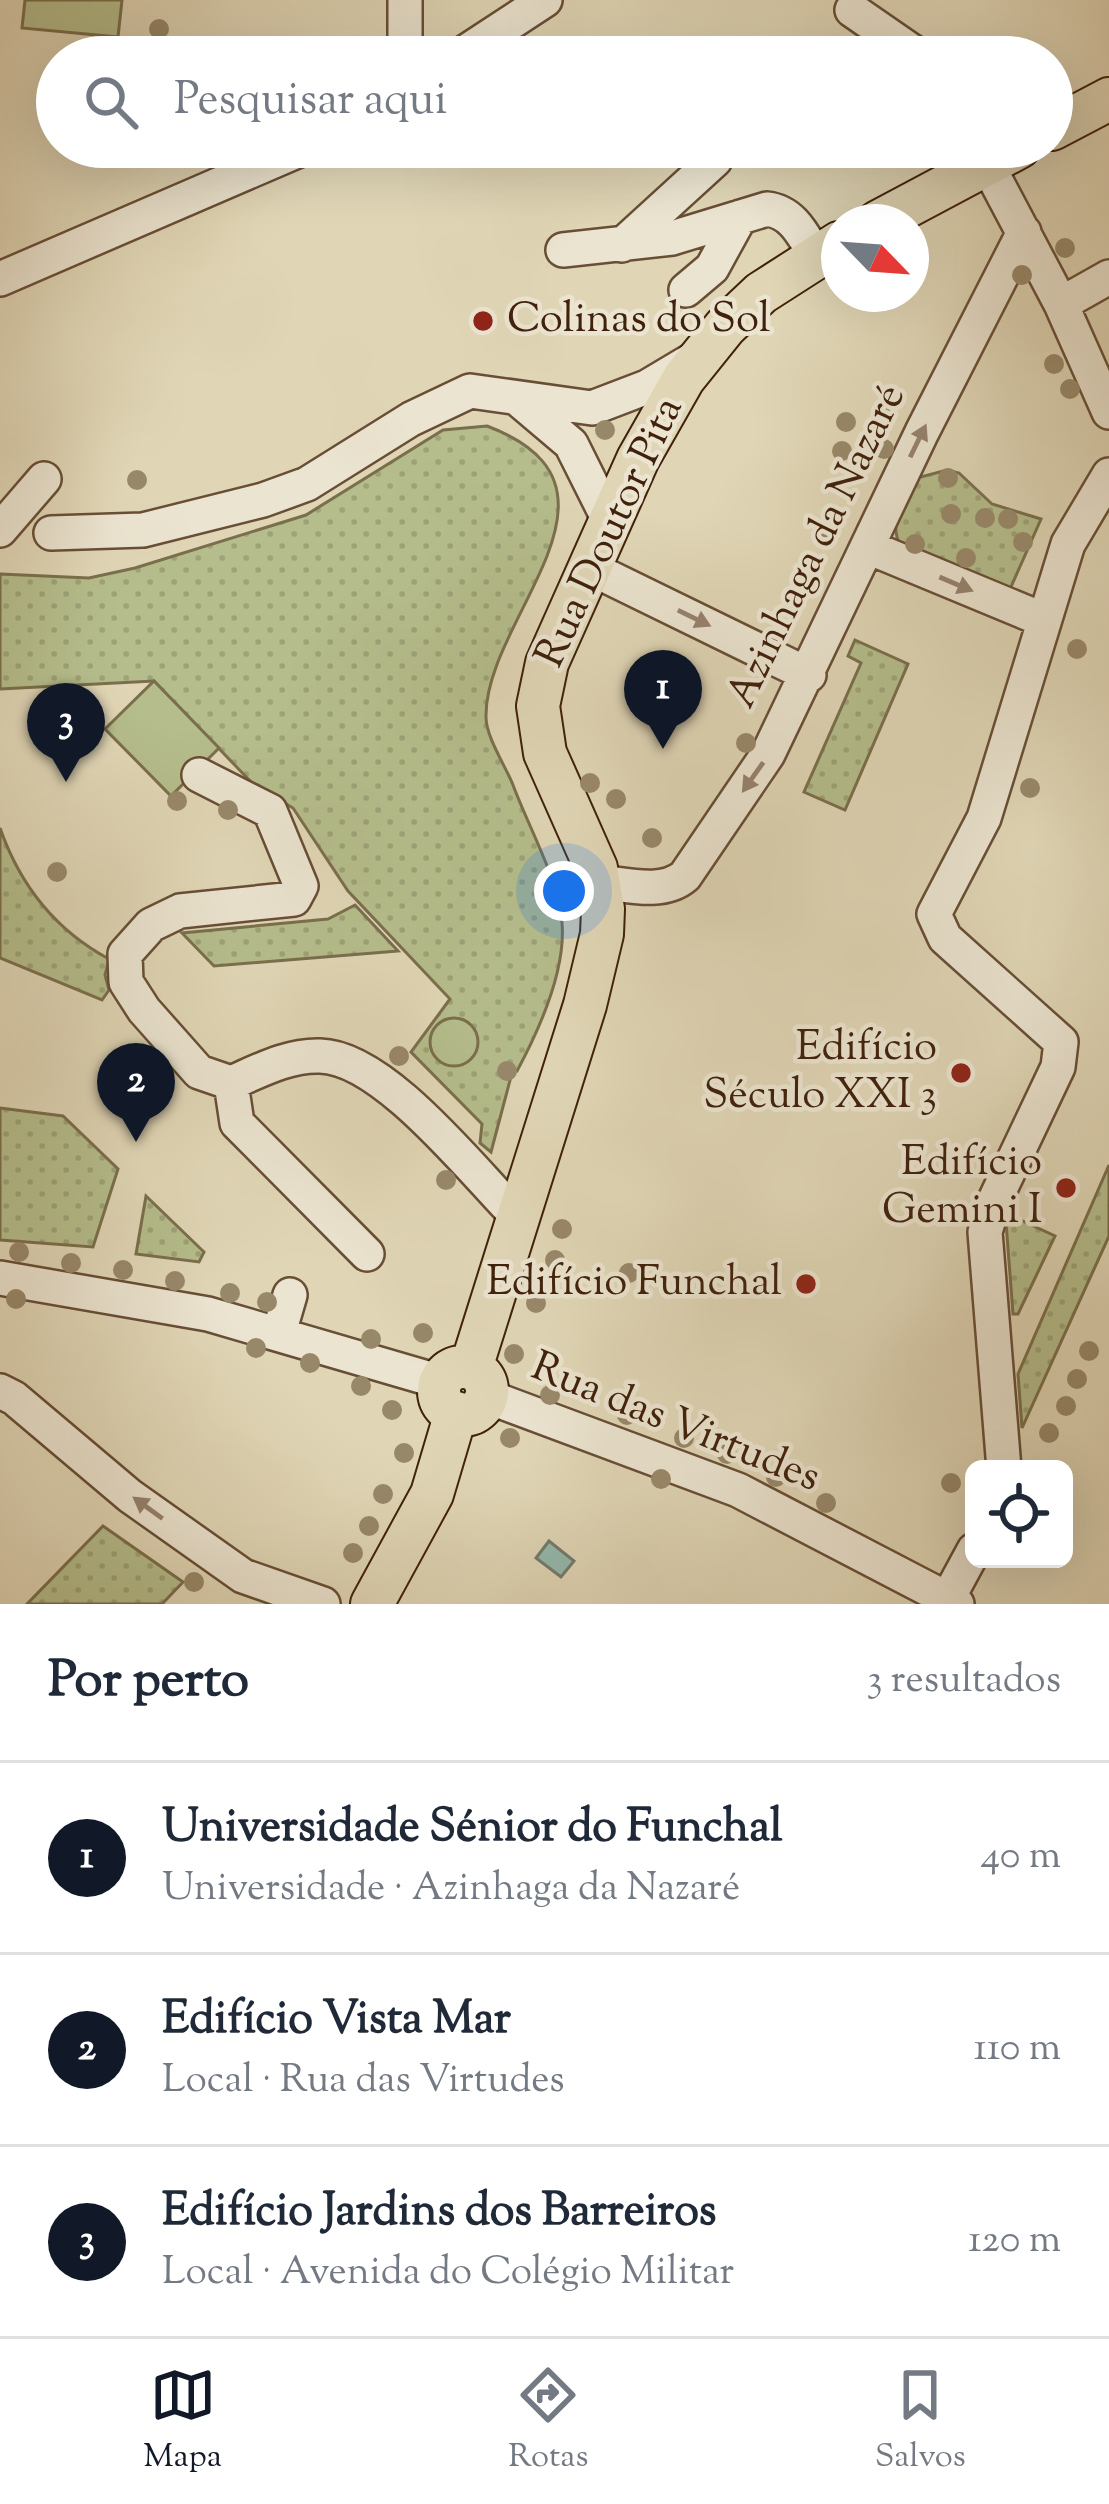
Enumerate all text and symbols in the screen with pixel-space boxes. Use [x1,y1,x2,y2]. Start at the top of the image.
search box [36,36,1073,168]
icon: search [78,69,144,135]
text: Pesquisar aqui [174,70,447,135]
north arrow [821,204,929,312]
place label: Colinas do Sol [507,291,770,351]
marker: Colinas do Sol [470,308,496,334]
street label: Azinhaga da Nazaré [714,375,922,719]
street label: Rua Doutor Pita [522,388,700,678]
one-way arrow [908,423,928,458]
one-way arrow [939,575,974,595]
one-way arrow [676,608,711,628]
pin: 1 [624,650,702,749]
pin: 3 [27,683,105,782]
one-way arrow [742,761,765,793]
your location [534,861,594,921]
place label: Edifício Século XXI 3 [703,1019,937,1127]
pin: 2 [97,1043,175,1142]
marker: Edifício Século XXI 3 [948,1060,974,1086]
place label: Edifício Gemini I [882,1134,1042,1242]
marker: Edifício Gemini I [1053,1175,1079,1201]
place label: Edifício Funchal [486,1254,782,1314]
marker: Edifício Funchal [793,1271,819,1297]
street label: Rua das Virtudes [522,1339,828,1509]
map controls [965,1460,1073,1568]
button: locate [965,1460,1073,1568]
one-way arrow [132,1497,164,1520]
text: Por perto [48,1646,249,1719]
text: 3 resultados [867,1654,1061,1710]
text: Universidade Sénior do Funchal [162,1797,783,1862]
text: 1 [80,1830,94,1886]
text: 40 m [981,1830,1061,1886]
text: Universidade · Azinhaga da Nazaré [162,1862,740,1918]
text: Edifício Vista Mar [162,1989,511,2054]
text: 2 [78,2022,96,2078]
text: 110 m [974,2022,1061,2078]
text: Local · Rua das Virtudes [162,2054,565,2110]
text: Edifício Jardins dos Barreiros [162,2181,716,2246]
text: 3 [79,2214,95,2270]
text: 120 m [968,2214,1061,2270]
text: Local · Avenida do Colégio Militar [162,2246,734,2302]
tab: Mapa [143,2362,222,2482]
tab: Rotas [508,2362,588,2482]
tab: Salvos [875,2362,966,2482]

